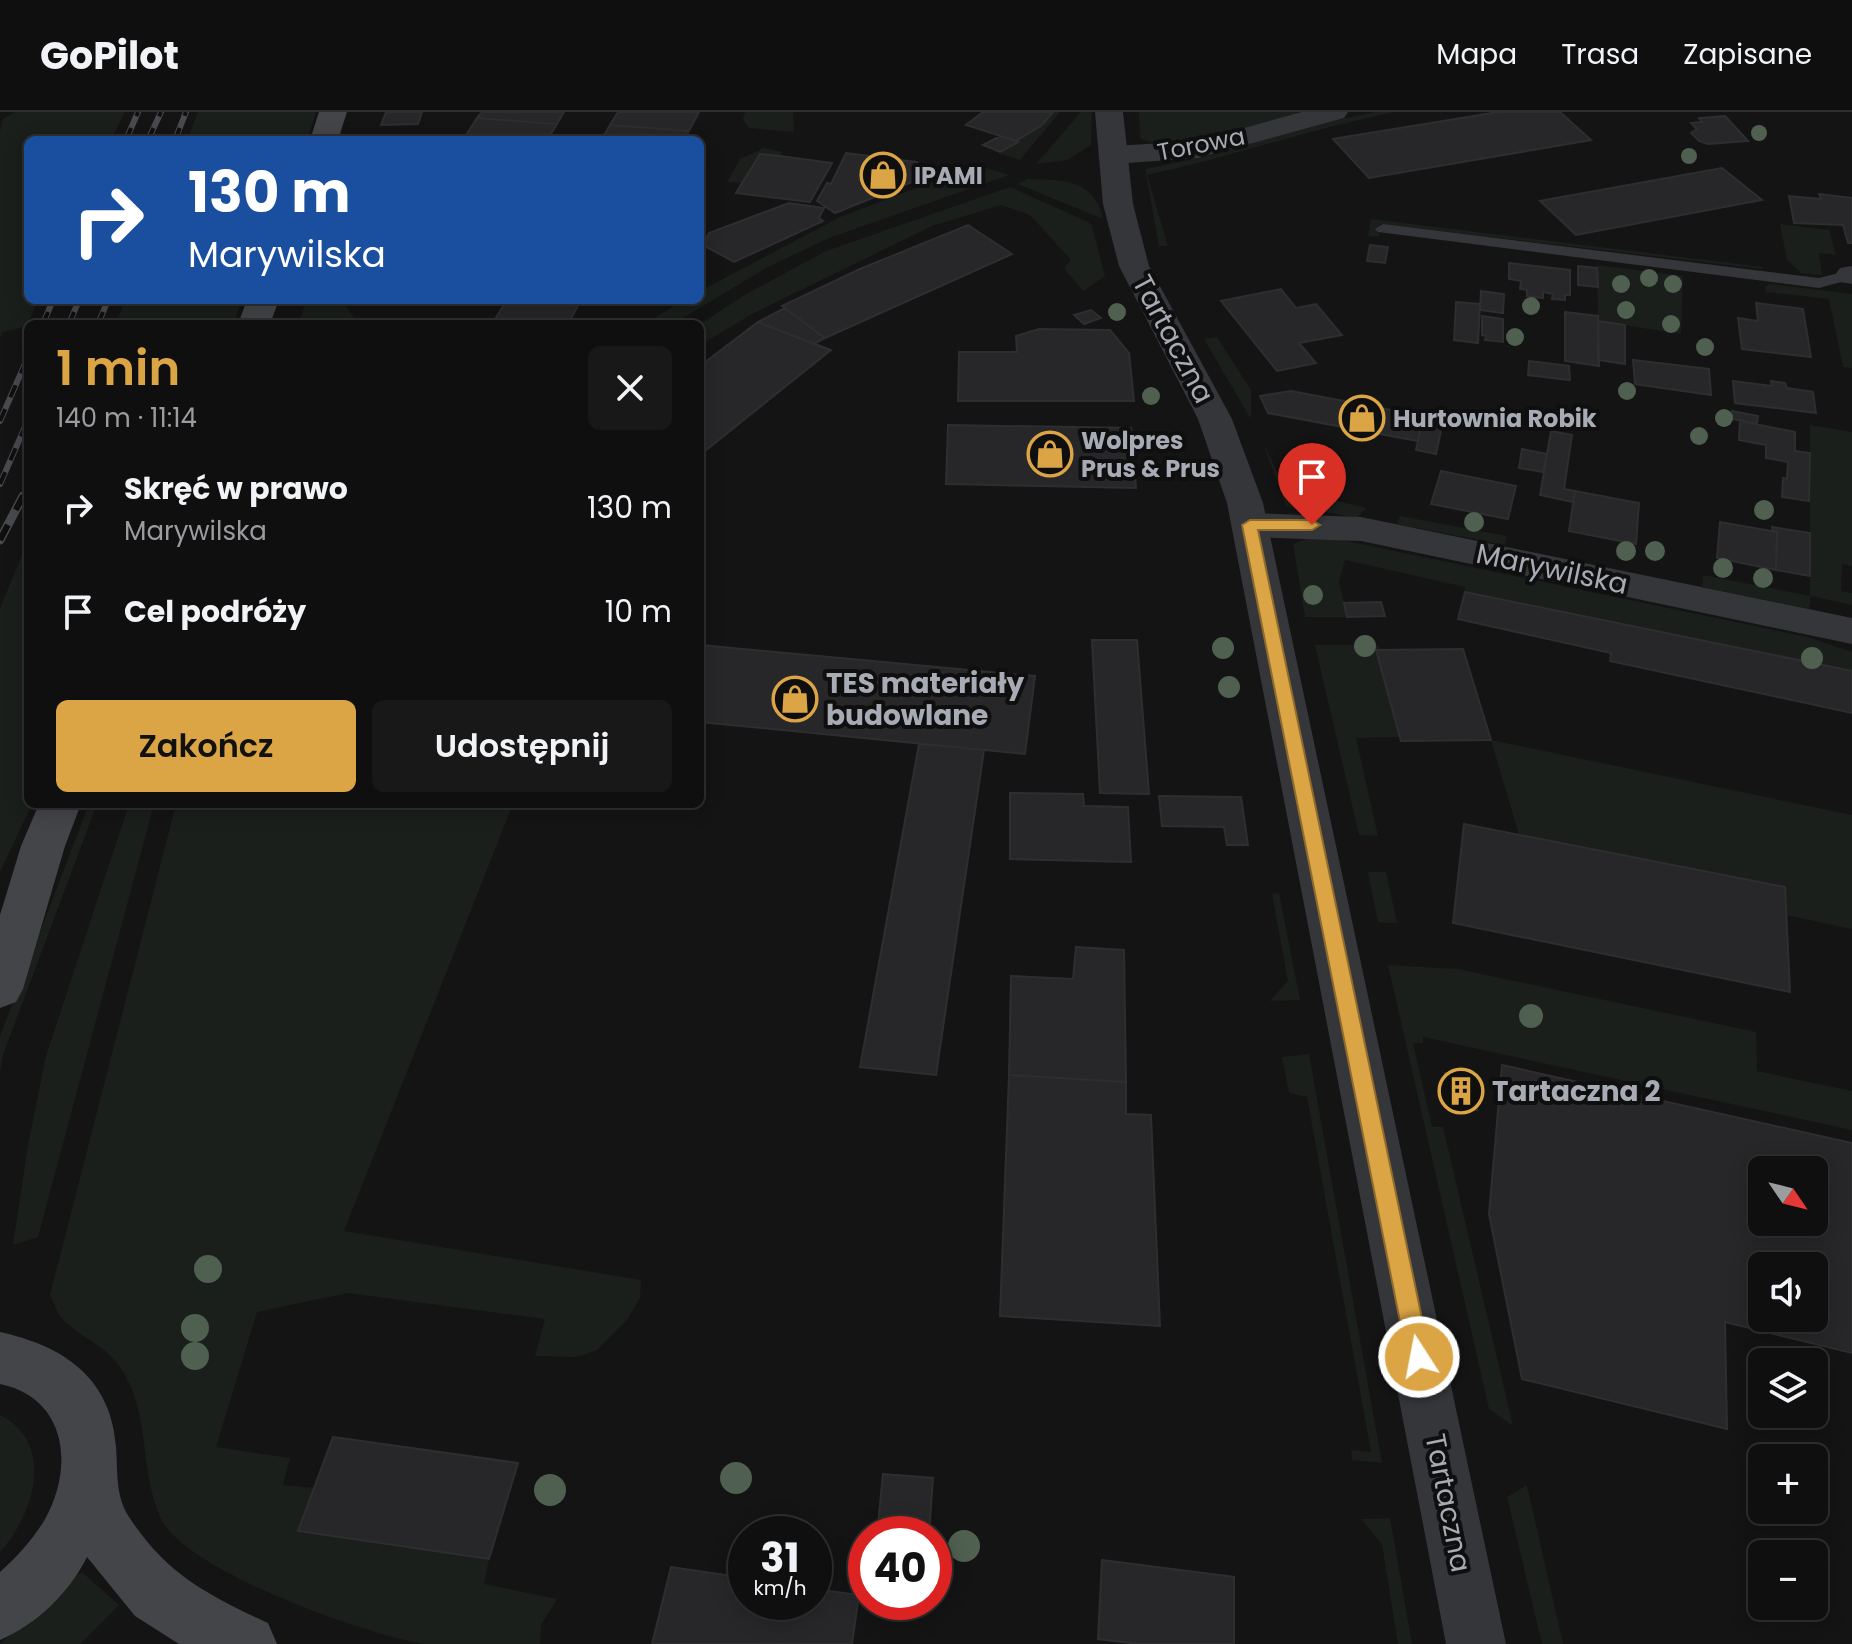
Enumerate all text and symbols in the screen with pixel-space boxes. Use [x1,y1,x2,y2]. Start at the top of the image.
text: GoPilot [40,29,179,82]
text: Mapa [1436,35,1517,74]
text: Trasa [1561,35,1639,74]
text: Zapisane [1683,35,1812,74]
street label: Torowa [1154,119,1248,169]
shop icon: IPAMI [859,151,907,199]
text: 130 m [188,153,351,232]
place label: IPAMI [914,159,983,192]
icon: right [56,168,160,272]
text: Marywilska [188,229,386,280]
street label: Tartaczna [1123,268,1223,410]
text: 1 min [56,335,180,402]
button: close [588,346,672,430]
shop icon: Hurtownia Robik [1338,394,1386,442]
text: 140 m · 11:14 [56,400,197,436]
place label: Hurtownia Robik [1393,402,1597,435]
place label: Wolpres Prus & Prus [1081,424,1220,485]
shop icon: Wolpres Prus & Prus [1026,430,1074,478]
pin [1278,443,1346,525]
icon: arrive [1290,455,1334,499]
text: Skręć w prawo [124,467,348,510]
icon: right [56,486,100,530]
text: 130 m [587,486,672,529]
text: Marywilska [124,513,267,549]
street label: Marywilska [1473,534,1631,604]
icon: arrive [56,590,100,634]
text: Cel podróży [124,590,306,633]
text: 10 m [605,590,672,633]
place label: TES materiały budowlane [826,664,1024,735]
shop icon: TES materiały budowlane [771,675,819,723]
button: Zakończ [56,700,356,792]
button: Udostępnij [372,700,672,792]
building icon: Tartaczna 2 [1437,1067,1485,1115]
place label: Tartaczna 2 [1492,1072,1661,1111]
north arrow [1748,1156,1828,1236]
map controls [1748,1156,1828,1620]
button: sound [1748,1252,1828,1332]
position arrow [1377,1315,1461,1399]
button: layers [1748,1348,1828,1428]
street label: Tartaczna [1415,1430,1481,1576]
button: + [1748,1444,1828,1524]
speed limit sign: 40 [848,1516,952,1620]
text: 31 [760,1530,800,1586]
button: − [1748,1540,1828,1620]
text: km/h [753,1574,807,1602]

